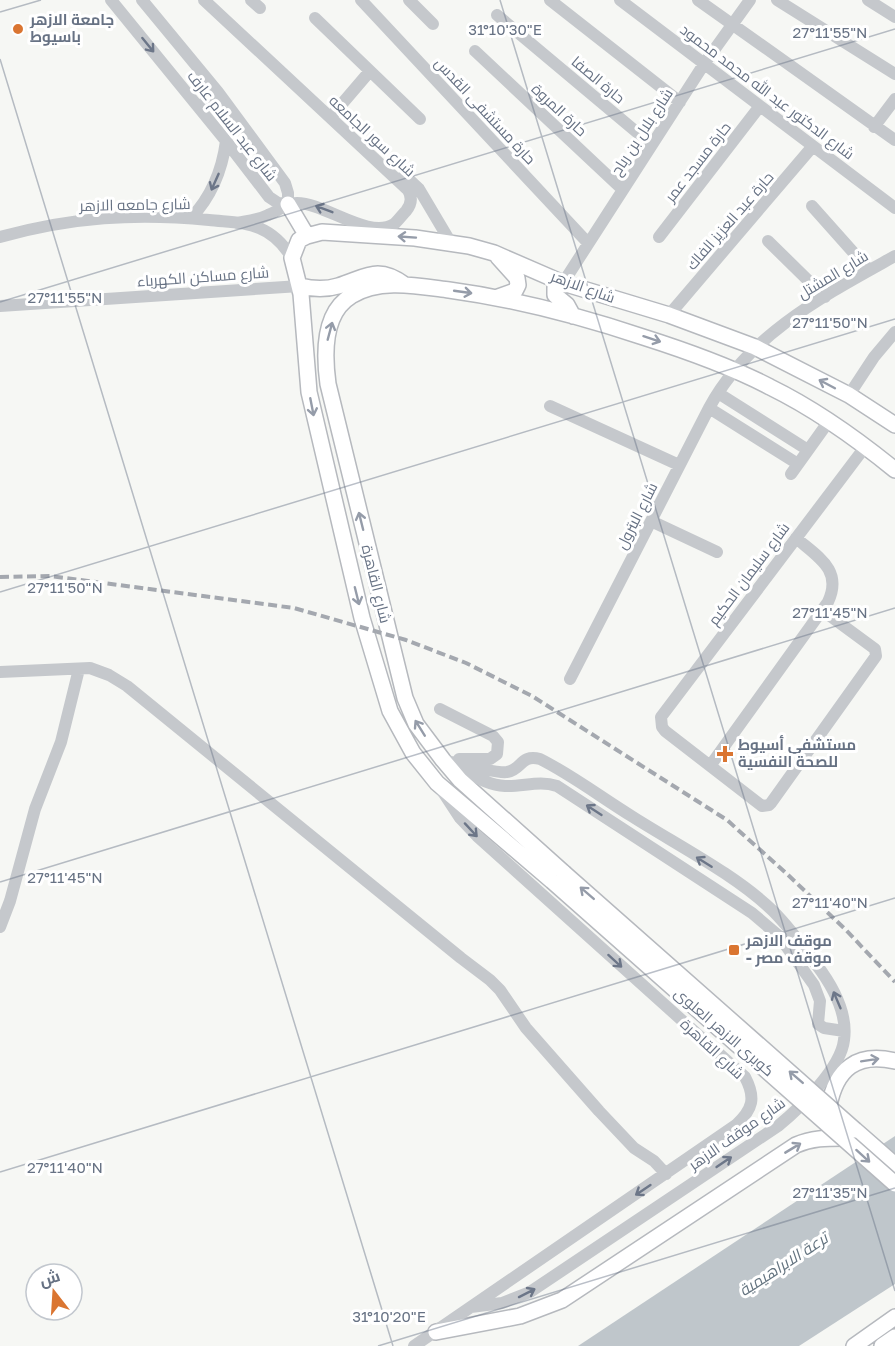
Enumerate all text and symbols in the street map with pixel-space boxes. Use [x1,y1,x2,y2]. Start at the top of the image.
place label: جامعة الازهر باسيوط [29,10,114,46]
text: 31°10'30"E [468,20,542,38]
street label: شارع الدكتور عبد الله محمد محمود [675,20,858,165]
marker: جامعة الازهر باسيوط [11,22,25,36]
text: 27°11'55"N [792,23,868,41]
one-way arrow [141,37,154,53]
street label: حارة الصفا [568,52,629,108]
street label: حارة مستشفى القدس [430,53,540,169]
street label: شارع عبد السلام عارف [182,67,281,186]
street label: حارة المروة [528,79,591,140]
street label: شارع بلال بن رباح [606,85,678,180]
street label: شارع سور الجامعه [324,91,419,182]
street label: حارة مسجد عمر [660,118,735,206]
street label: حارة عبد العزيز الفاك [682,168,777,274]
one-way arrow [209,173,220,191]
street label: شارع جامعه الازهر [78,194,191,217]
one-way arrow [315,203,333,214]
one-way arrow [398,231,418,242]
street label: شارع المشتل [794,246,872,305]
street label: شارع مساكن الكهرباء [136,262,270,293]
street label: شارع الازهر [547,266,618,309]
one-way arrow [452,287,472,298]
text: 27°11'55"N [27,288,103,306]
text: 27°11'50"N [792,313,868,331]
one-way arrow [324,321,336,340]
one-way arrow [642,335,661,346]
one-way arrow [819,377,837,389]
one-way arrow [307,396,318,416]
street label: شارع البترول [612,479,663,553]
one-way arrow [354,512,366,531]
street label: شارع سليمان الحكيم [704,519,795,630]
street label: شارع القاهرة [356,543,395,626]
text: 27°11'50"N [27,578,103,596]
one-way arrow [352,587,364,606]
text: 27°11'45"N [792,603,868,621]
one-way arrow [413,720,425,737]
place label: مستشفى أسيوط للصحة النفسية [738,735,856,770]
marker: مستشفى أسيوط للصحة النفسية [716,745,734,763]
one-way arrow [586,804,603,816]
one-way arrow [464,822,478,837]
one-way arrow [696,856,713,868]
text: 27°11'45"N [27,868,103,886]
one-way arrow [580,886,595,900]
text: 27°11'40"N [792,893,868,911]
place label: موقف الازهر - موقف مصر [745,931,832,967]
marker: موقف الازهر - موقف مصر [727,943,741,957]
one-way arrow [608,954,623,968]
street label: كوبرى الازهر العلوى [670,983,778,1081]
one-way arrow [831,992,842,1010]
street label: شارع القاهرة [675,1014,748,1084]
one-way arrow [860,1054,879,1065]
one-way arrow [789,1070,804,1084]
street label: شارع موقف الازهر [684,1093,790,1176]
one-way arrow [784,1142,801,1154]
one-way arrow [856,1149,871,1163]
one-way arrow [715,1156,732,1168]
text: 27°11'40"N [27,1158,103,1176]
text: 27°11'35"N [792,1183,868,1201]
one-way arrow [636,1184,652,1196]
water label: ترعة الابراهيمية [735,1226,833,1300]
north arrow [24,1262,84,1322]
text: ش [37,1265,62,1290]
one-way arrow [518,1287,535,1299]
text: 31°10'20"E [352,1307,426,1325]

